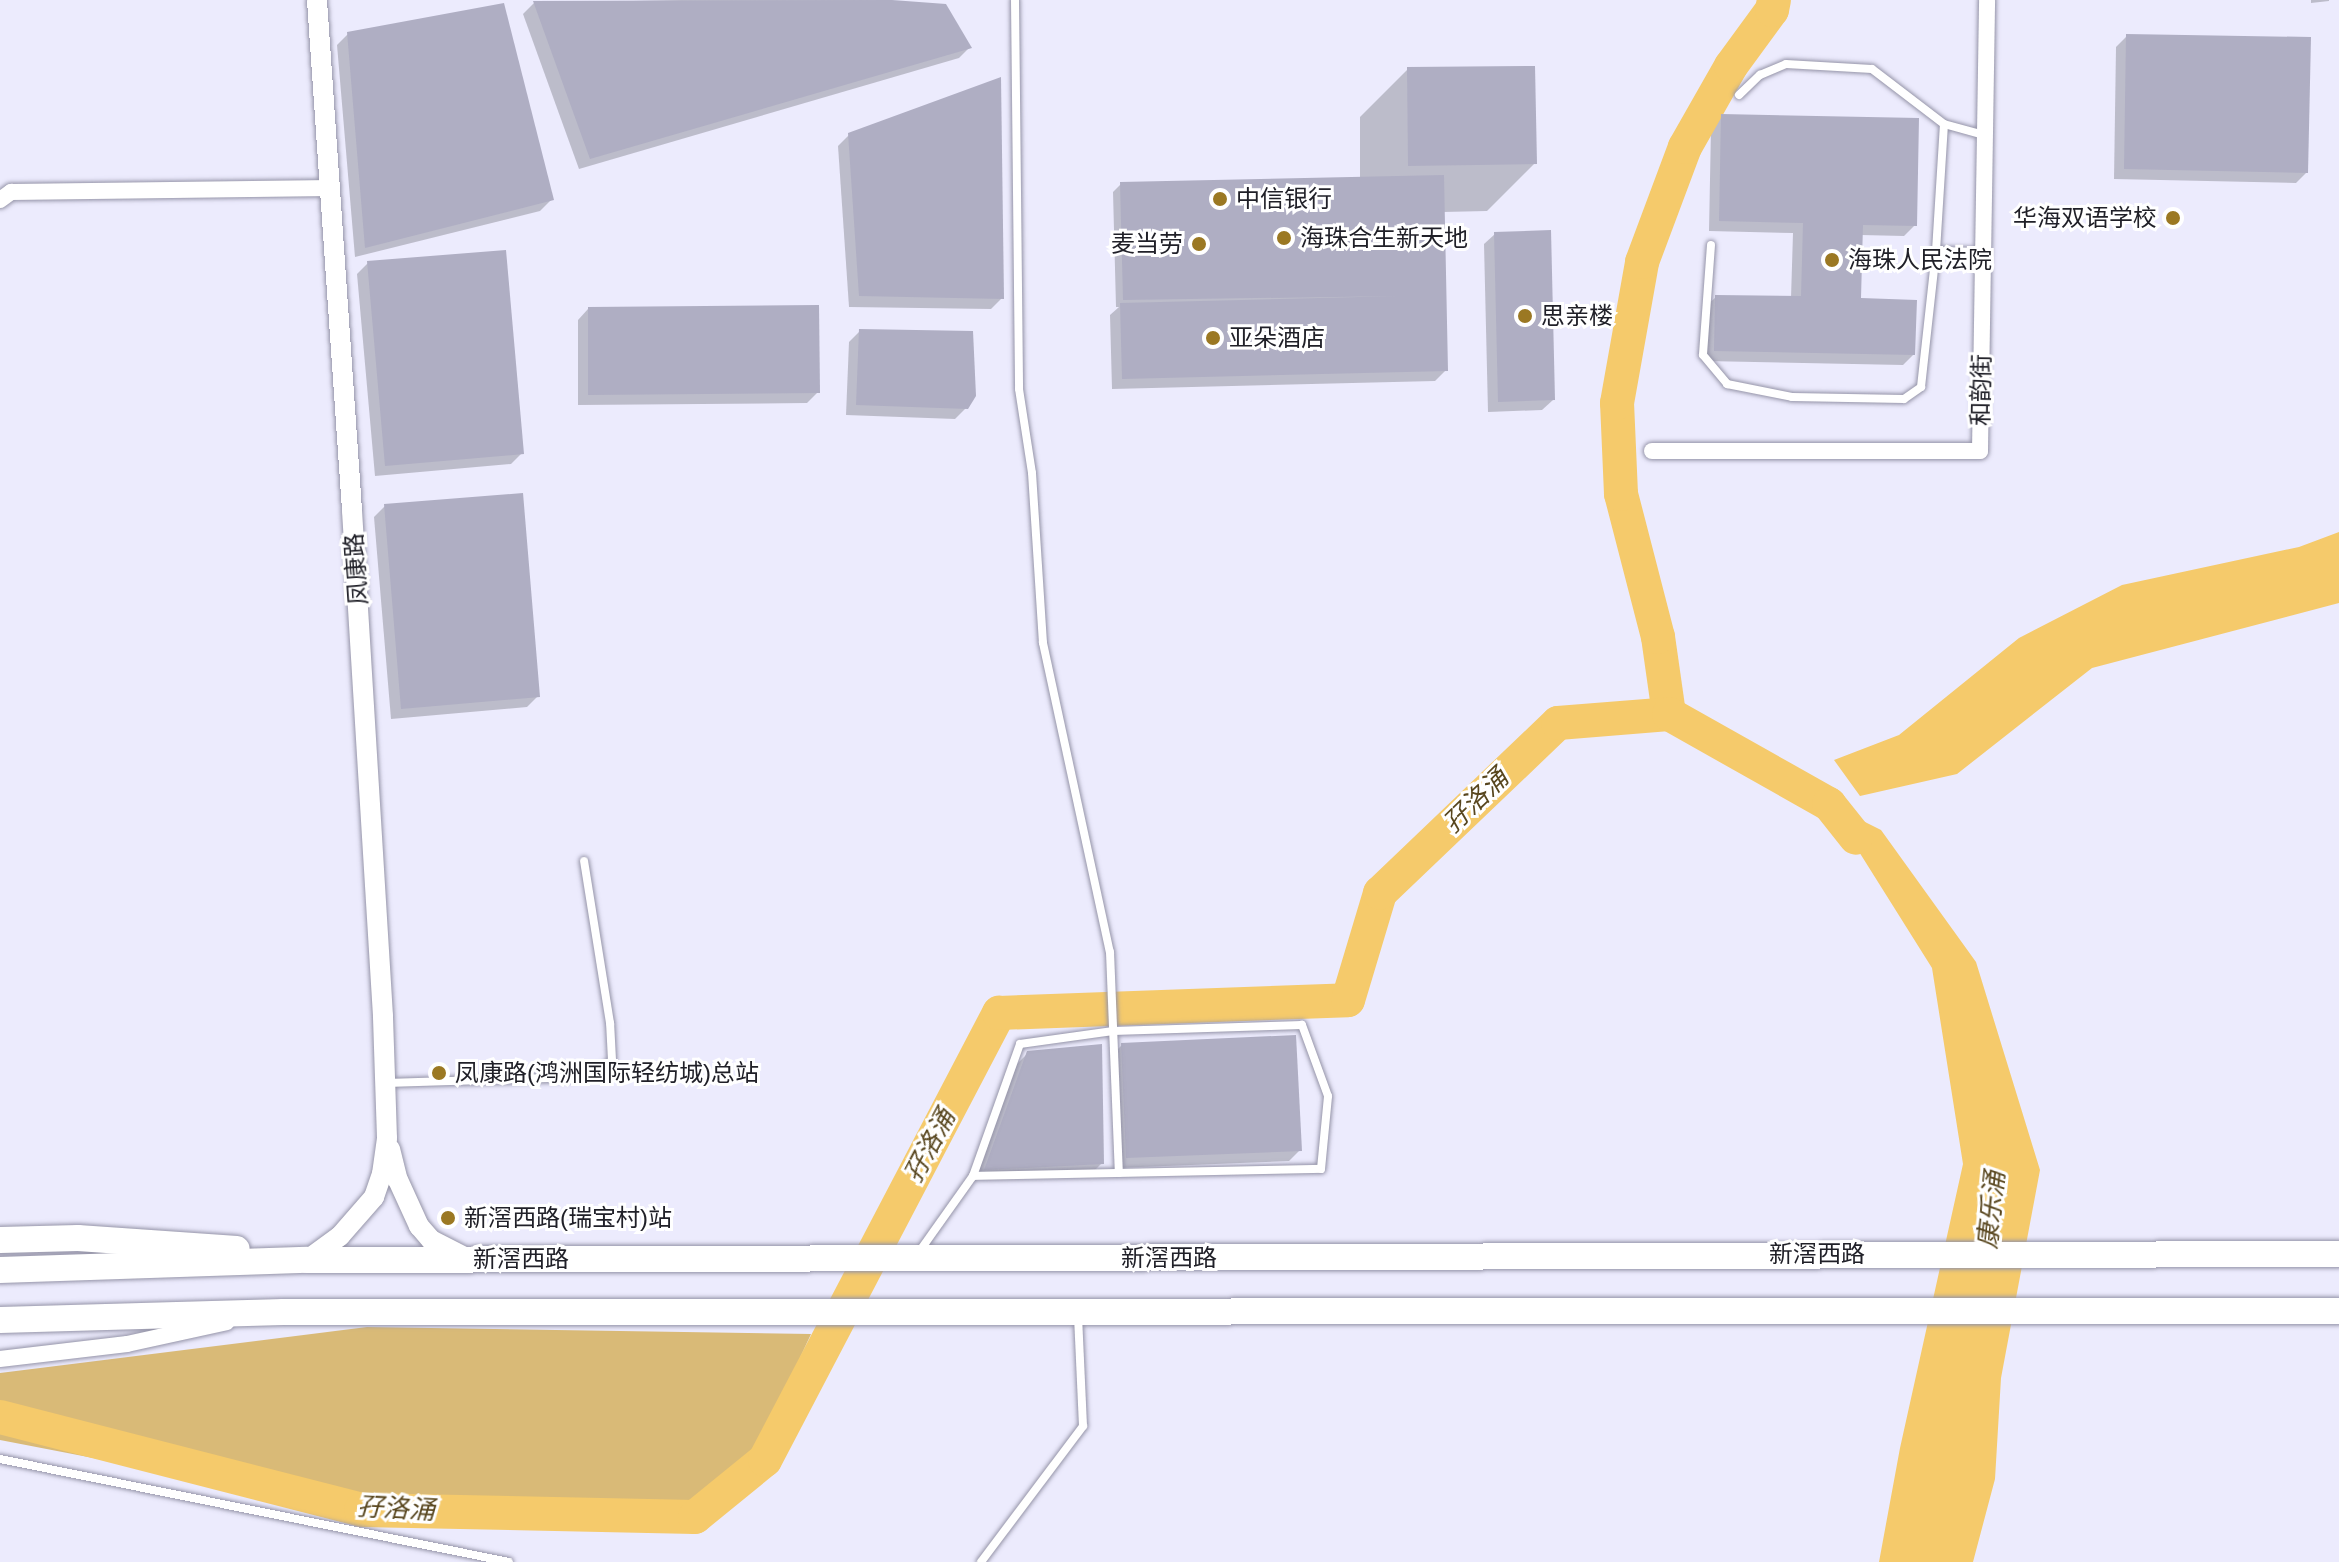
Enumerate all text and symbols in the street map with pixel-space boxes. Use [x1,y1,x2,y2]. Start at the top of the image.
place label: 中信银行 [1236,185,1332,213]
marker: 中信银行 [1211,190,1229,208]
place label: 华海双语学校 [2013,204,2157,232]
marker: 华海双语学校 [2164,209,2182,227]
place label: 海珠合生新天地 [1300,224,1468,252]
marker: 海珠合生新天地 [1275,229,1293,247]
place label: 麦当劳 [1111,230,1183,258]
marker: 麦当劳 [1190,235,1208,253]
place label: 海珠人民法院 [1848,246,1992,274]
marker: 海珠人民法院 [1823,251,1841,269]
place label: 思亲楼 [1541,302,1613,330]
marker: 思亲楼 [1516,307,1534,325]
place label: 亚朵酒店 [1229,324,1325,352]
marker: 亚朵酒店 [1204,329,1222,347]
street label: 和韵街 [1966,354,1996,426]
street label: 凤康路 [339,532,373,606]
water label: 孖洛涌 [1437,763,1515,839]
place label: 凤康路(鸿洲国际轻纺城)总站 [455,1059,759,1087]
marker: 凤康路(鸿洲国际轻纺城)总站 [430,1064,448,1082]
water label: 孖洛涌 [898,1104,962,1188]
water label: 康乐涌 [1972,1170,2012,1250]
place label: 新滘西路(瑞宝村)站 [464,1204,672,1232]
marker: 新滘西路(瑞宝村)站 [439,1209,457,1227]
street label: 新滘西路 [1769,1240,1865,1268]
street label: 新滘西路 [1121,1244,1217,1272]
street label: 新滘西路 [473,1245,569,1273]
water label: 孖洛涌 [356,1491,436,1527]

